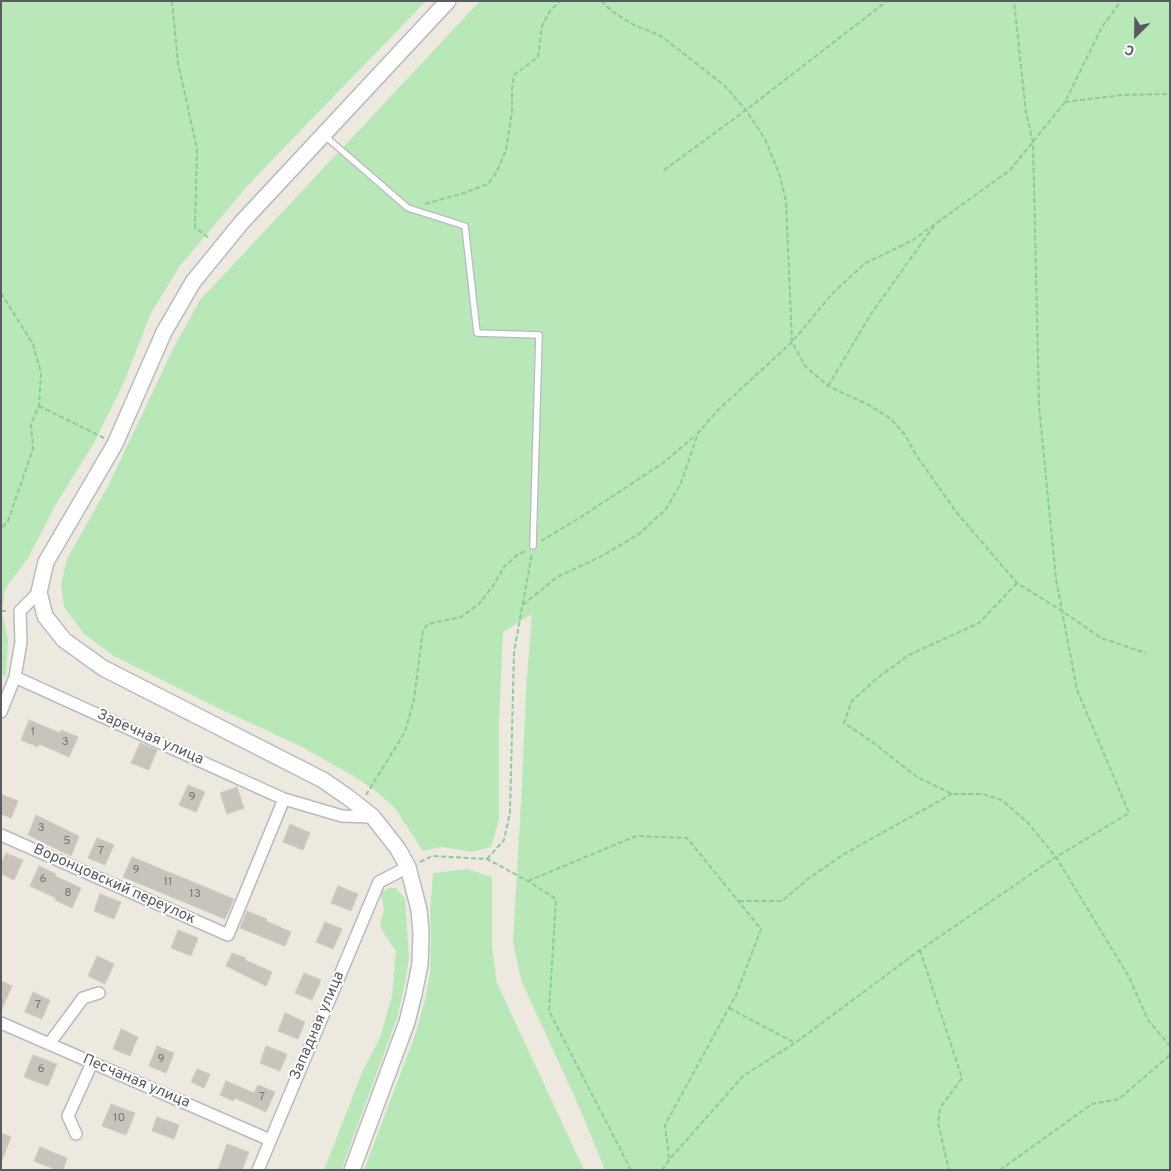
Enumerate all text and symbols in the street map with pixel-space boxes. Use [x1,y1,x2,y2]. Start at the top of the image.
north arrow [1111,10,1161,60]
text: С [1123,40,1137,59]
street label: Заречная улица [94,706,206,770]
house number: 1 [31,726,35,740]
house number: 3 [61,736,69,750]
house number: 9 [188,791,196,805]
house number: 3 [37,822,45,836]
house number: 5 [63,835,71,849]
street label: Воронцовский переулок [30,841,198,929]
house number: 7 [98,845,104,859]
house number: 9 [132,864,140,878]
house number: 6 [39,873,47,887]
house number: 11 [164,876,172,890]
house number: 8 [64,887,72,901]
house number: 13 [189,888,201,902]
street label: Западная улица [287,969,349,1083]
house number: 7 [35,999,41,1013]
street label: Песчаная улица [80,1051,192,1113]
house number: 9 [157,1053,165,1067]
house number: 6 [37,1063,45,1077]
house number: 7 [259,1091,265,1105]
house number: 10 [113,1112,125,1126]

